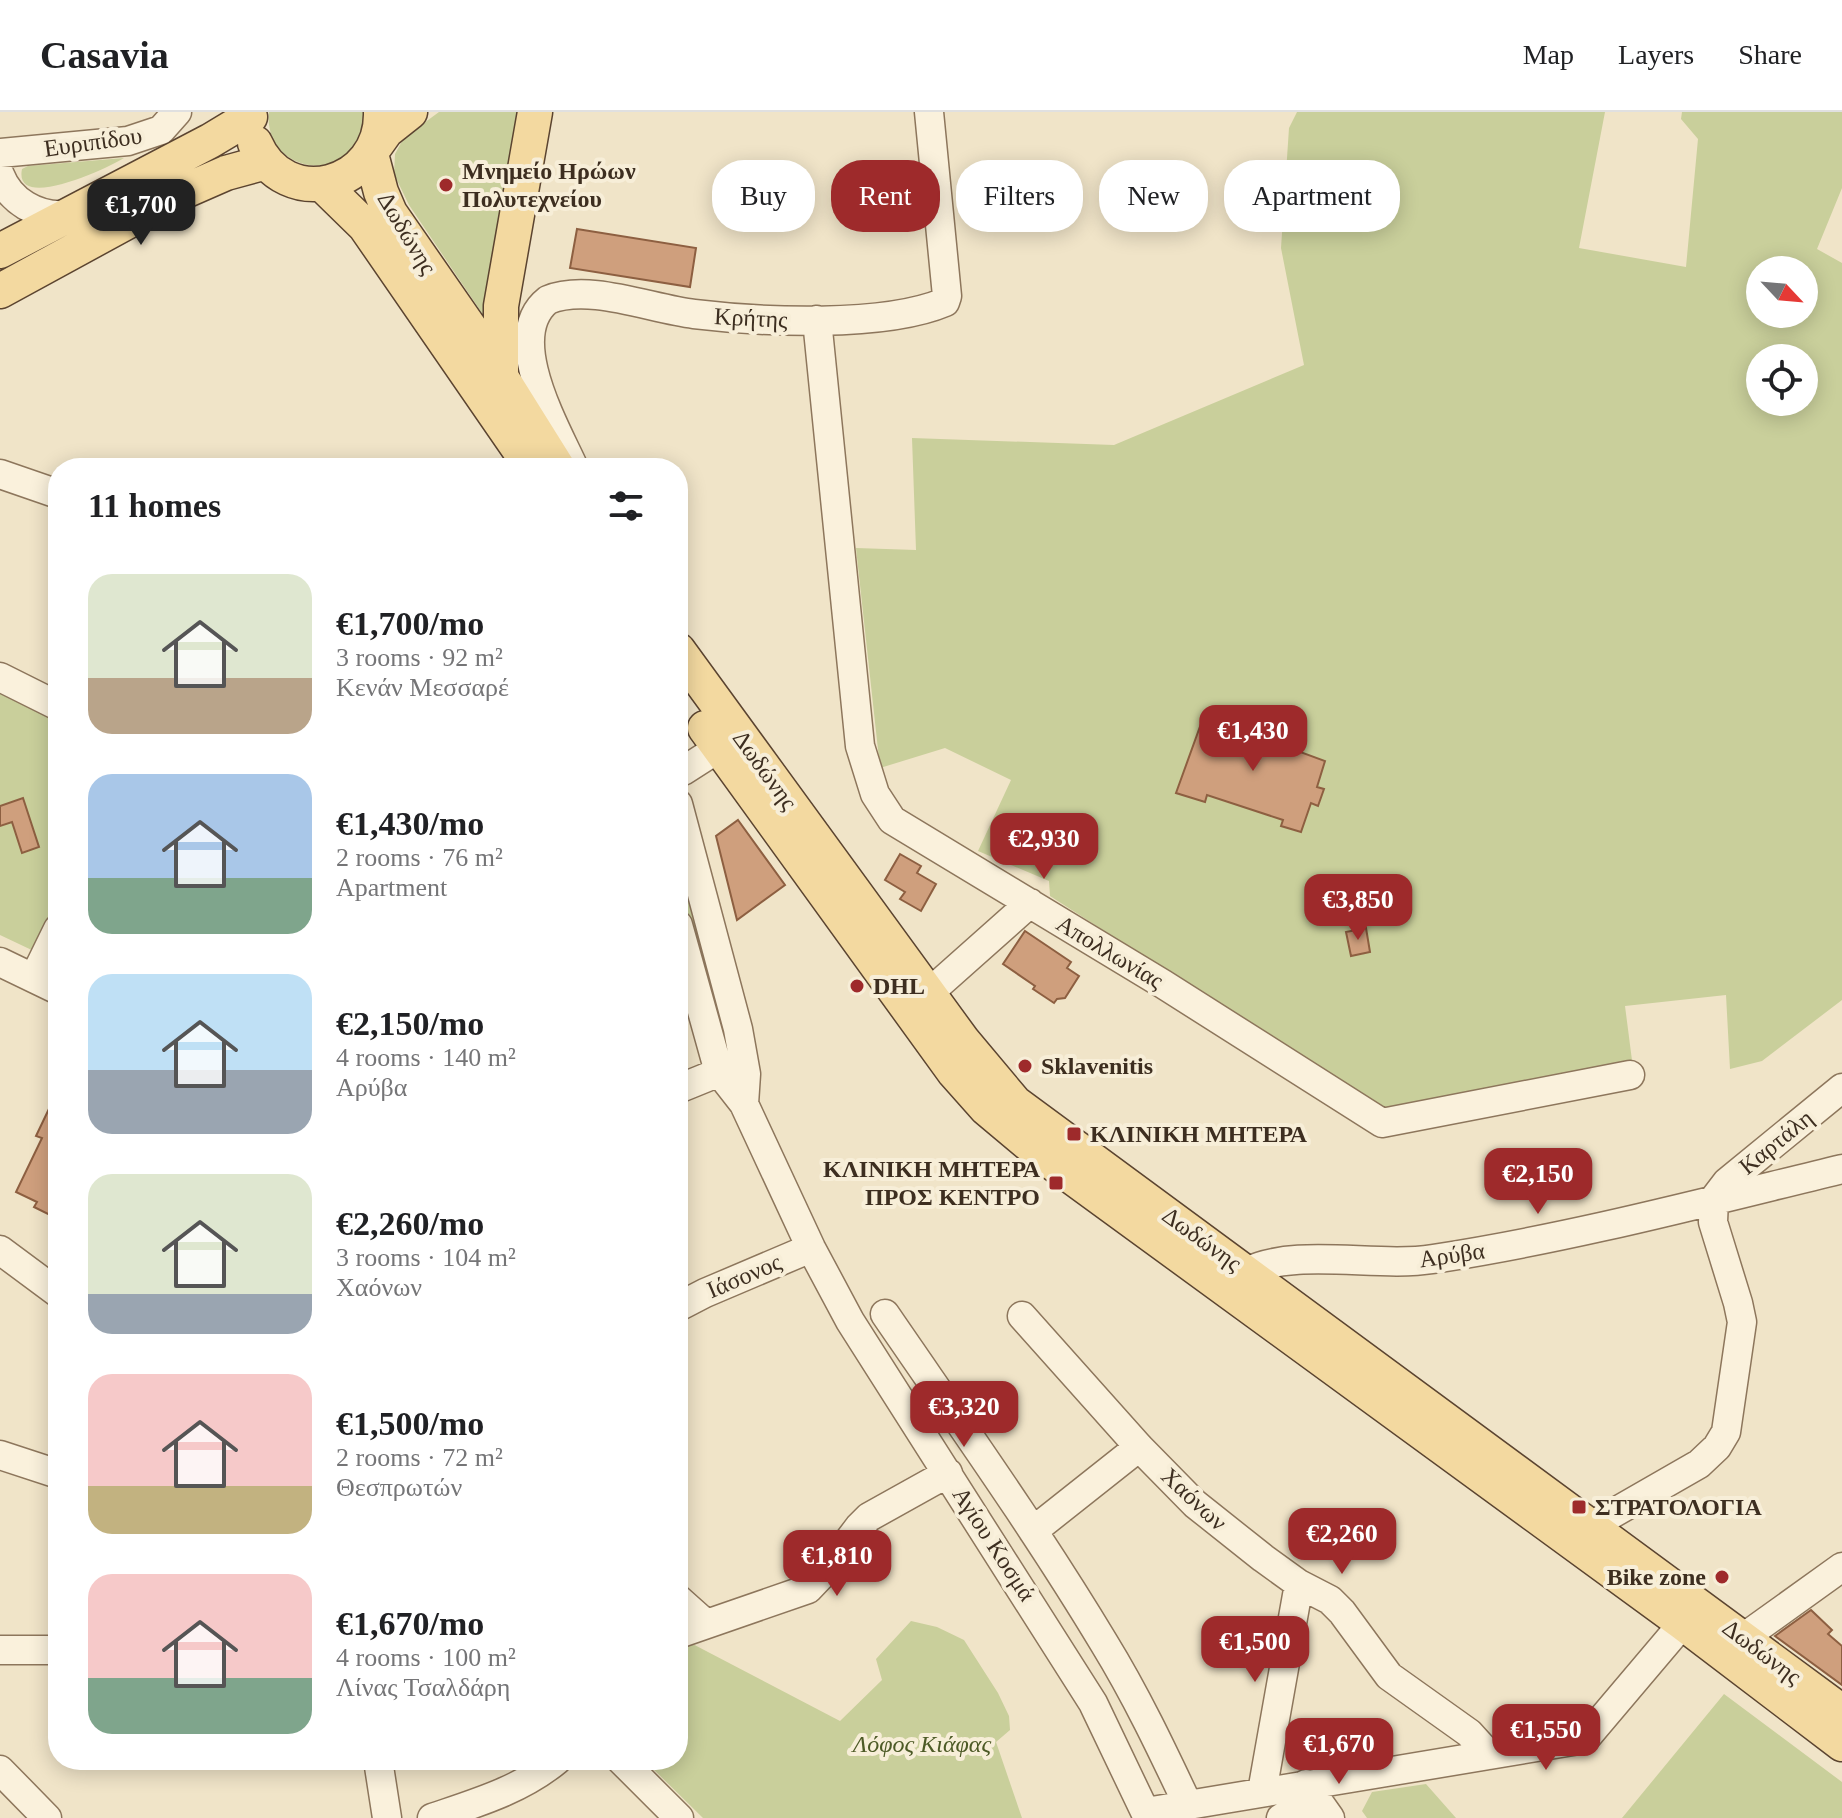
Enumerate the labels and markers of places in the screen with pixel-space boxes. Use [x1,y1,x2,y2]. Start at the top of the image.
place label: Μνημείο Ηρώων Πολυτεχνείου [462,158,636,212]
marker: Μνημείο Ηρώων Πολυτεχνείου [437,176,455,194]
pin: €1,700 [76,179,206,247]
pin: €1,430 [1188,705,1318,773]
pin: €2,930 [979,813,1109,881]
pin: €3,850 [1293,874,1423,942]
place label: DHL [873,973,925,999]
marker: DHL [848,977,866,995]
place label: Sklavenitis [1041,1053,1153,1079]
marker: Sklavenitis [1016,1057,1034,1075]
place label: ΚΛΙΝΙΚΗ ΜΗΤΕΡΑ [1090,1121,1308,1147]
marker: ΚΛΙΝΙΚΗ ΜΗΤΕΡΑ [1065,1125,1083,1143]
pin: €2,150 [1473,1148,1603,1216]
place label: ΚΛΙΝΙΚΗ ΜΗΤΕΡΑ ΠΡΟΣ ΚΕΝΤΡΟ [823,1156,1041,1210]
marker: ΚΛΙΝΙΚΗ ΜΗΤΕΡΑ ΠΡΟΣ ΚΕΝΤΡΟ [1047,1174,1065,1192]
pin: €3,320 [899,1381,1029,1449]
place label: ΣΤΡΑΤΟΛΟΓΙΑ [1595,1494,1762,1520]
marker: ΣΤΡΑΤΟΛΟΓΙΑ [1570,1498,1588,1516]
pin: €2,260 [1277,1508,1407,1576]
pin: €1,810 [772,1530,902,1598]
place label: Bike zone [1607,1564,1706,1590]
marker: Bike zone [1713,1568,1731,1586]
pin: €1,500 [1190,1616,1320,1684]
pin: €1,550 [1481,1704,1611,1772]
pin: €1,670 [1274,1718,1404,1786]

